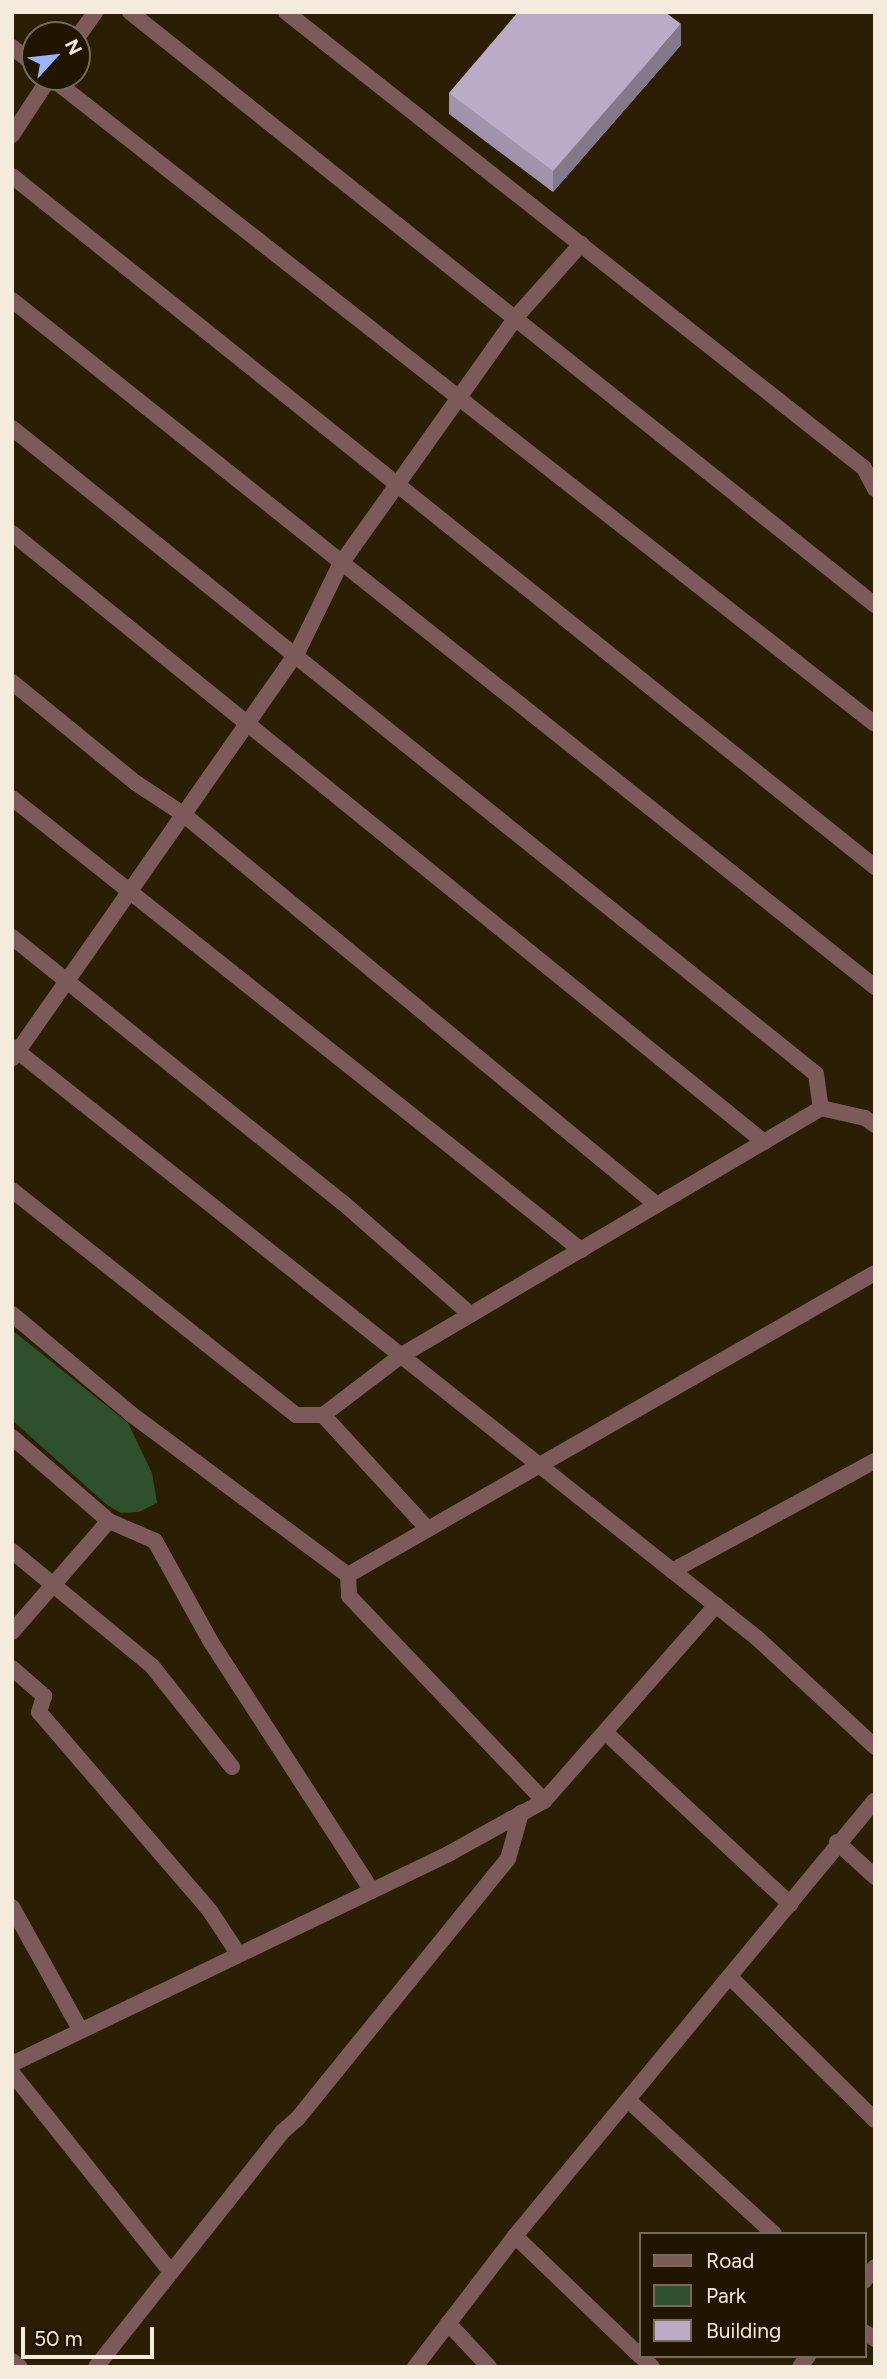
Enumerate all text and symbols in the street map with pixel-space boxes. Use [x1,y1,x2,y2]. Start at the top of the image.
north arrow [21,21,91,91]
text: N [60,35,87,59]
legend [638,2232,866,2358]
text: Road [706,2248,754,2273]
text: Park [706,2283,746,2308]
scale bar [24,2312,158,2356]
text: Building [706,2318,781,2343]
text: 50 m [34,2326,83,2351]

